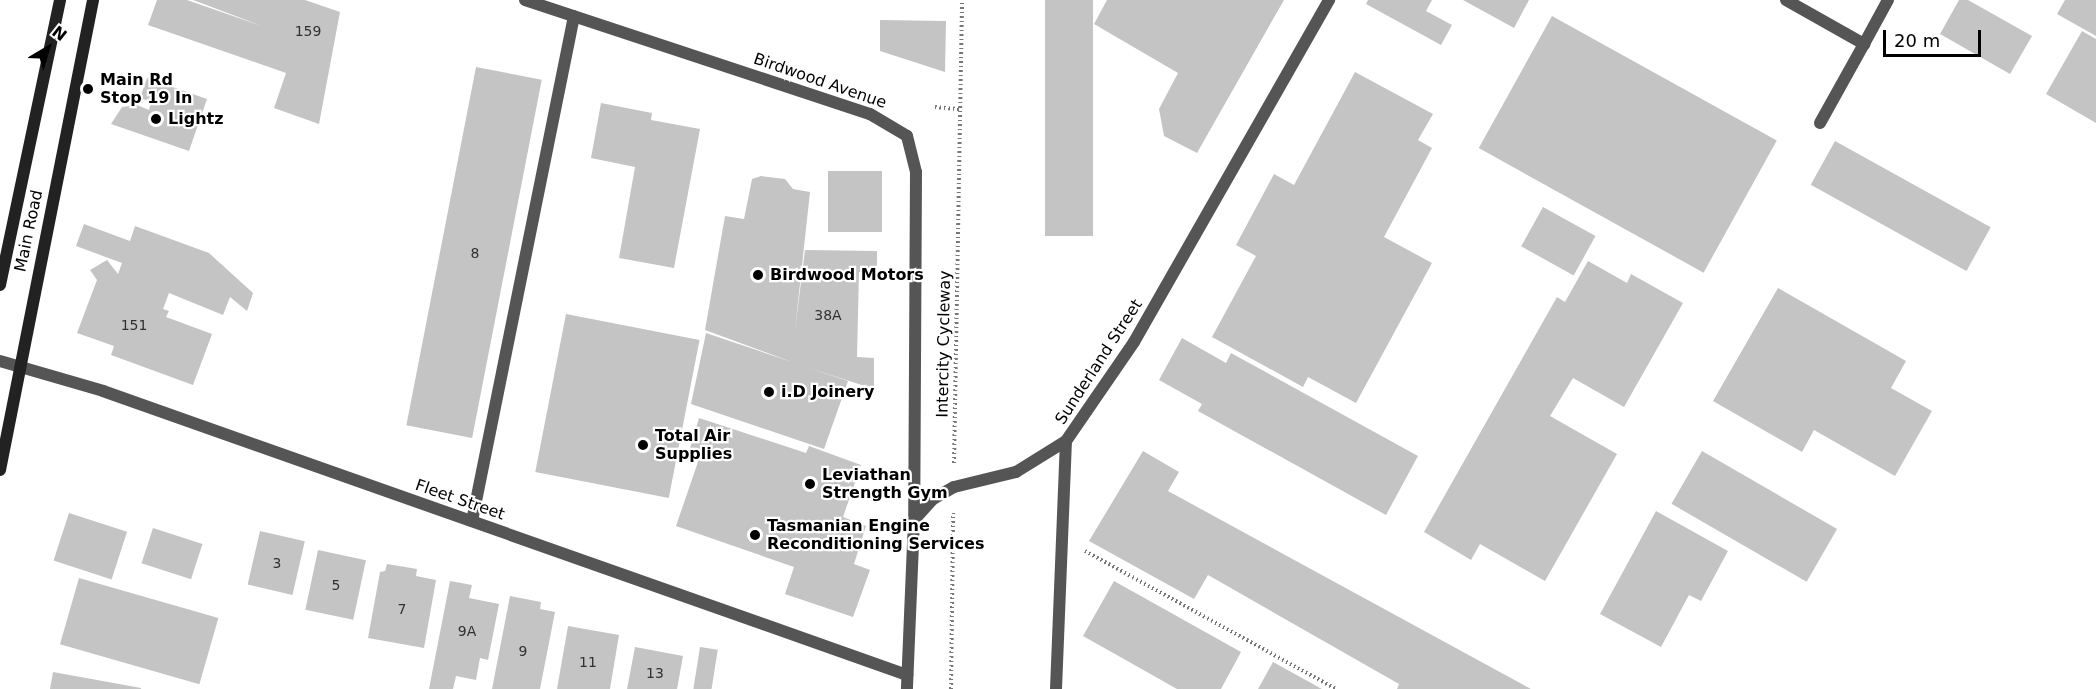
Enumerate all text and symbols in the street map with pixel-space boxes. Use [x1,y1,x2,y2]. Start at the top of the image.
north arrow [18,18,78,78]
scale bar [1886,18,1984,56]
text: N [48,22,71,45]
house number: 159 [295,23,321,39]
text: 20 m [1894,30,1940,51]
street label: Birdwood Avenue [751,49,889,113]
place label: Main Rd Stop 19 In [100,70,192,108]
marker: Main Rd Stop 19 In [81,82,95,96]
place label: Lightz [168,109,223,129]
marker: Lightz [149,112,163,126]
street label: Main Road [11,188,47,274]
house number: 8 [471,245,479,261]
place label: Birdwood Motors [770,265,924,285]
marker: Birdwood Motors [751,268,765,282]
street label: Intercity Cycleway [933,270,955,418]
street label: Sunderland Street [1051,296,1147,428]
house number: 38A [814,307,842,323]
house number: 151 [121,317,147,333]
place label: i.D Joinery [781,382,874,402]
marker: i.D Joinery [762,385,776,399]
place label: Total Air Supplies [655,426,732,464]
marker: Total Air Supplies [636,438,650,452]
place label: Leviathan Strength Gym [822,465,948,503]
street label: Fleet Street [413,476,507,524]
marker: Leviathan Strength Gym [803,477,817,491]
place label: Tasmanian Engine Reconditioning Services [767,516,984,554]
marker: Tasmanian Engine Reconditioning Services [748,528,762,542]
house number: 3 [273,555,281,571]
house number: 5 [332,577,340,593]
house number: 7 [398,601,406,617]
house number: 9A [458,623,476,639]
house number: 9 [519,643,527,659]
house number: 11 [579,654,597,670]
house number: 13 [646,665,664,681]

